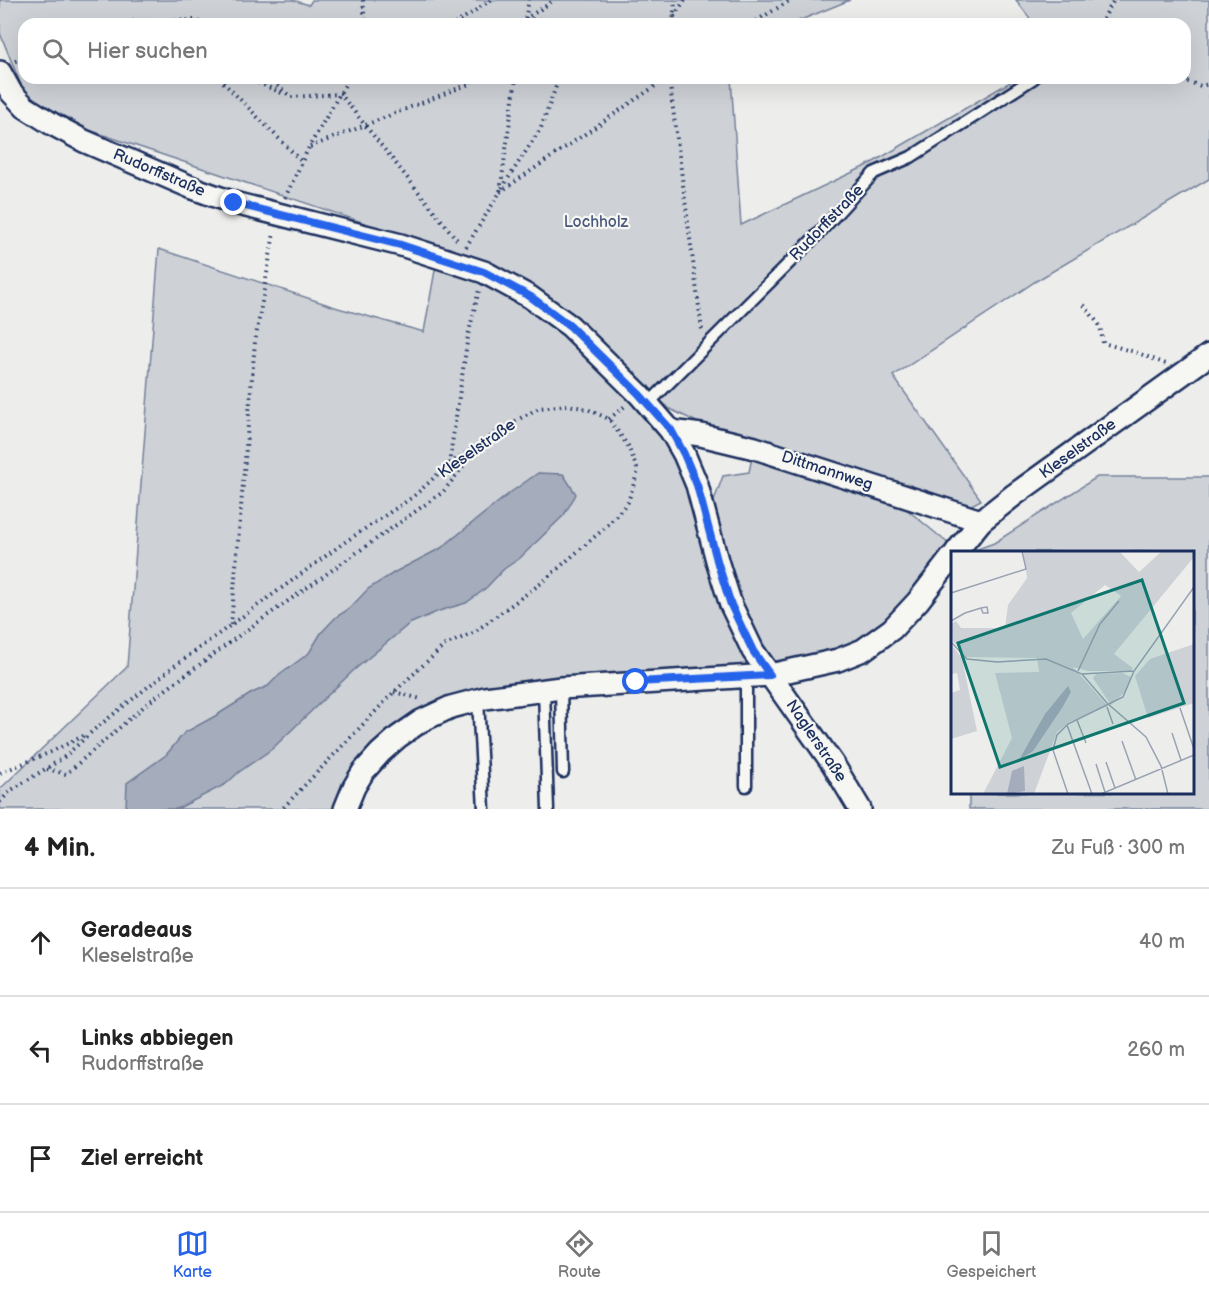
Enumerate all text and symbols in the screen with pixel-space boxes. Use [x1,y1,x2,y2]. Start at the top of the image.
search box [18,18,1191,84]
icon: search [39,35,72,68]
text: Hier suchen [87,38,208,65]
street label: Rudorffstraße [110,145,208,201]
street label: Rudorffstraße [786,181,868,265]
route end [220,189,246,215]
park label: Lochholz [564,213,629,232]
street label: Kleselstraße [435,415,520,483]
street label: Kleselstraße [1036,415,1120,483]
street label: Dittmannweg [779,447,875,495]
inset map [951,551,1194,794]
route start [622,668,648,694]
street label: Naglerstraße [782,696,851,786]
text: 4 Min. [24,833,95,864]
text: Zu Fuß · 300 m [1052,836,1185,860]
text: Geradeaus [81,917,192,944]
icon: ahead [24,926,57,959]
text: 40 m [1139,930,1185,954]
text: Kleselstraße [81,944,194,968]
text: Links abbiegen [81,1025,234,1052]
icon: left [24,1034,57,1067]
text: 260 m [1127,1038,1185,1062]
text: Rudorffstraße [81,1052,204,1076]
icon: arrive [24,1142,57,1175]
text: Ziel erreicht [81,1145,203,1172]
tab: Karte [173,1227,212,1282]
tab: Route [558,1227,601,1282]
tab: Gespeichert [946,1227,1036,1282]

